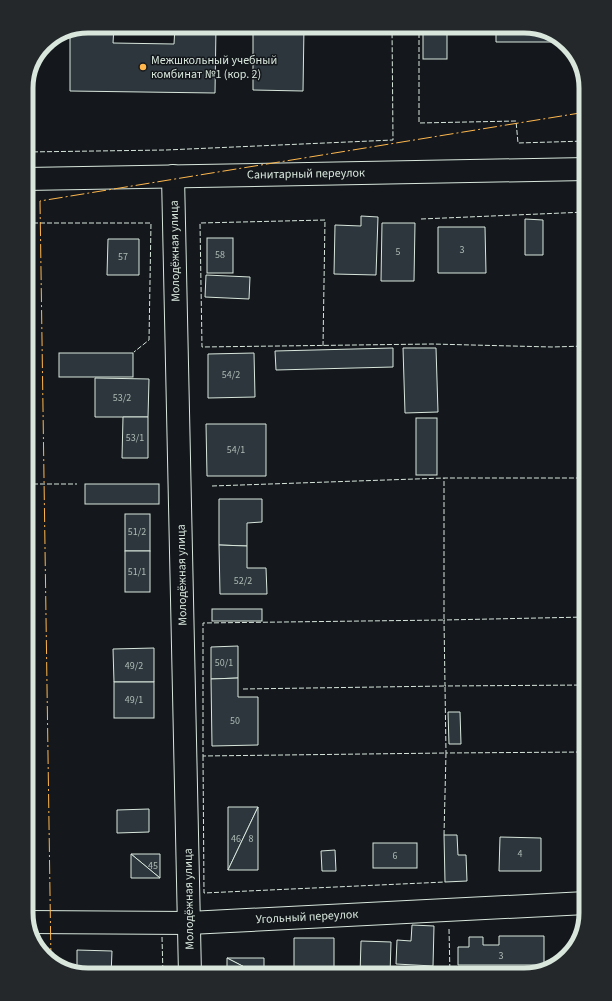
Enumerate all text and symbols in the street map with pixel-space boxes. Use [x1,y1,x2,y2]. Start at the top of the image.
place label: Межшкольный учебный комбинат №1 (кор. 2) [151,52,277,83]
marker: Межшкольный учебный комбинат №1 (кор. 2) [138,62,148,72]
street label: Санитарный переулок [247,164,365,184]
street label: Молодёжная улица [166,200,184,302]
house number: 3 [460,243,465,257]
house number: 5 [396,245,401,259]
house number: 58 [215,248,225,262]
house number: 57 [118,250,128,264]
house number: 54/2 [222,368,240,382]
house number: 53/2 [113,391,131,405]
house number: 53/1 [126,431,144,445]
house number: 54/1 [227,443,245,457]
street label: Молодёжная улица [173,524,191,626]
house number: 51/2 [128,525,146,539]
house number: 51/1 [128,565,146,579]
house number: 52/2 [234,574,252,588]
house number: 50/1 [215,656,233,670]
house number: 49/2 [125,659,143,673]
house number: 49/1 [125,693,143,707]
house number: 50 [230,714,240,728]
house number: 46 [231,832,241,846]
house number: 8 [249,832,254,846]
house number: 4 [518,847,523,861]
street label: Молодёжная улица [180,848,198,950]
house number: 6 [393,849,398,863]
house number: 45 [148,859,158,873]
street label: Угольный переулок [255,906,359,928]
house number: 3 [499,949,504,963]

